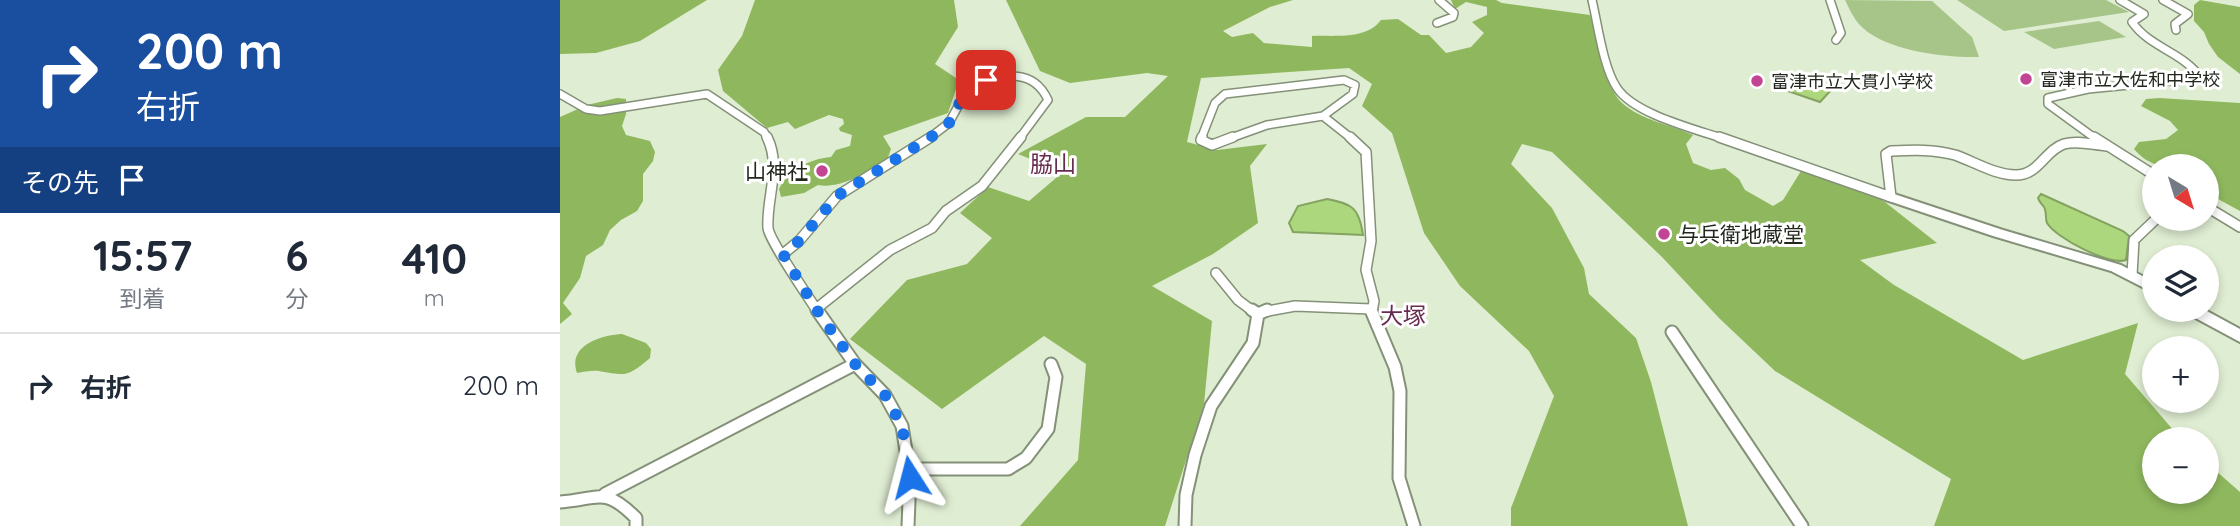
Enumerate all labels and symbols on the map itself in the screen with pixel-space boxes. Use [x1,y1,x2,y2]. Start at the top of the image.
pin [956,50,1016,110]
place label: 富津市立大佐和中学校 [2040,68,2220,91]
place label: 富津市立大貫小学校 [1771,70,1933,93]
marker: 富津市立大佐和中学校 [2018,71,2034,87]
marker: 富津市立大貫小学校 [1749,73,1765,89]
district label: 脇山 [1030,149,1076,178]
north arrow [2142,154,2219,231]
place label: 山神社 [745,158,808,184]
marker: 山神社 [814,163,830,179]
place label: 与兵衛地蔵堂 [1678,221,1804,247]
marker: 与兵衛地蔵堂 [1656,226,1672,242]
district label: 大塚 [1380,301,1426,330]
position arrow [873,440,947,514]

